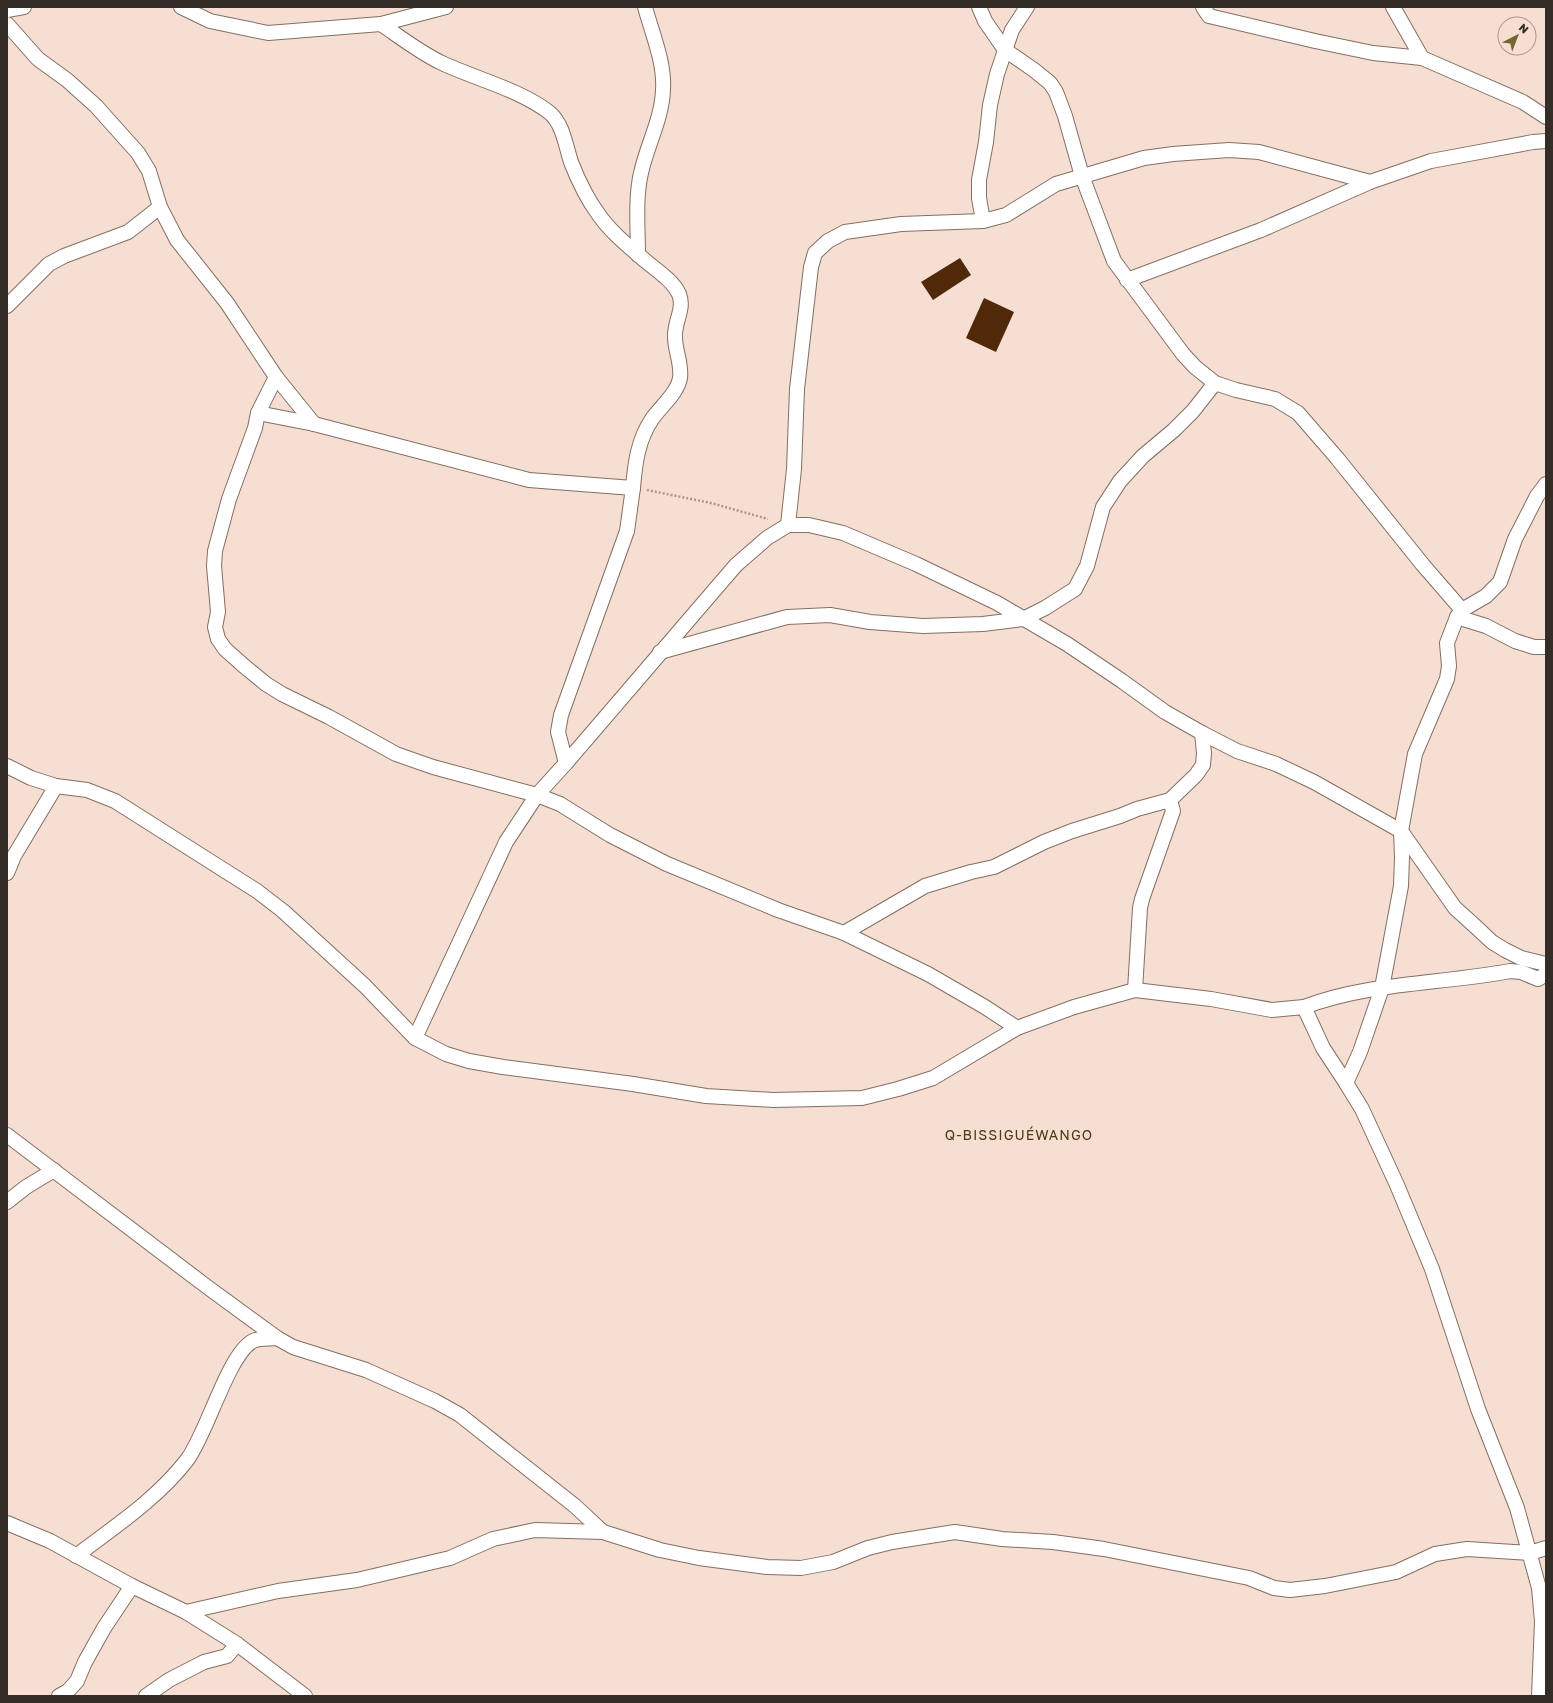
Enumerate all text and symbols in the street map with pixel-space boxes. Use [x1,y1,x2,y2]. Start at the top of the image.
north arrow [1497,16,1537,56]
text: N [1517,21,1531,36]
district label: Q-BISSIGUÉWANGO [945,1126,1093,1143]

